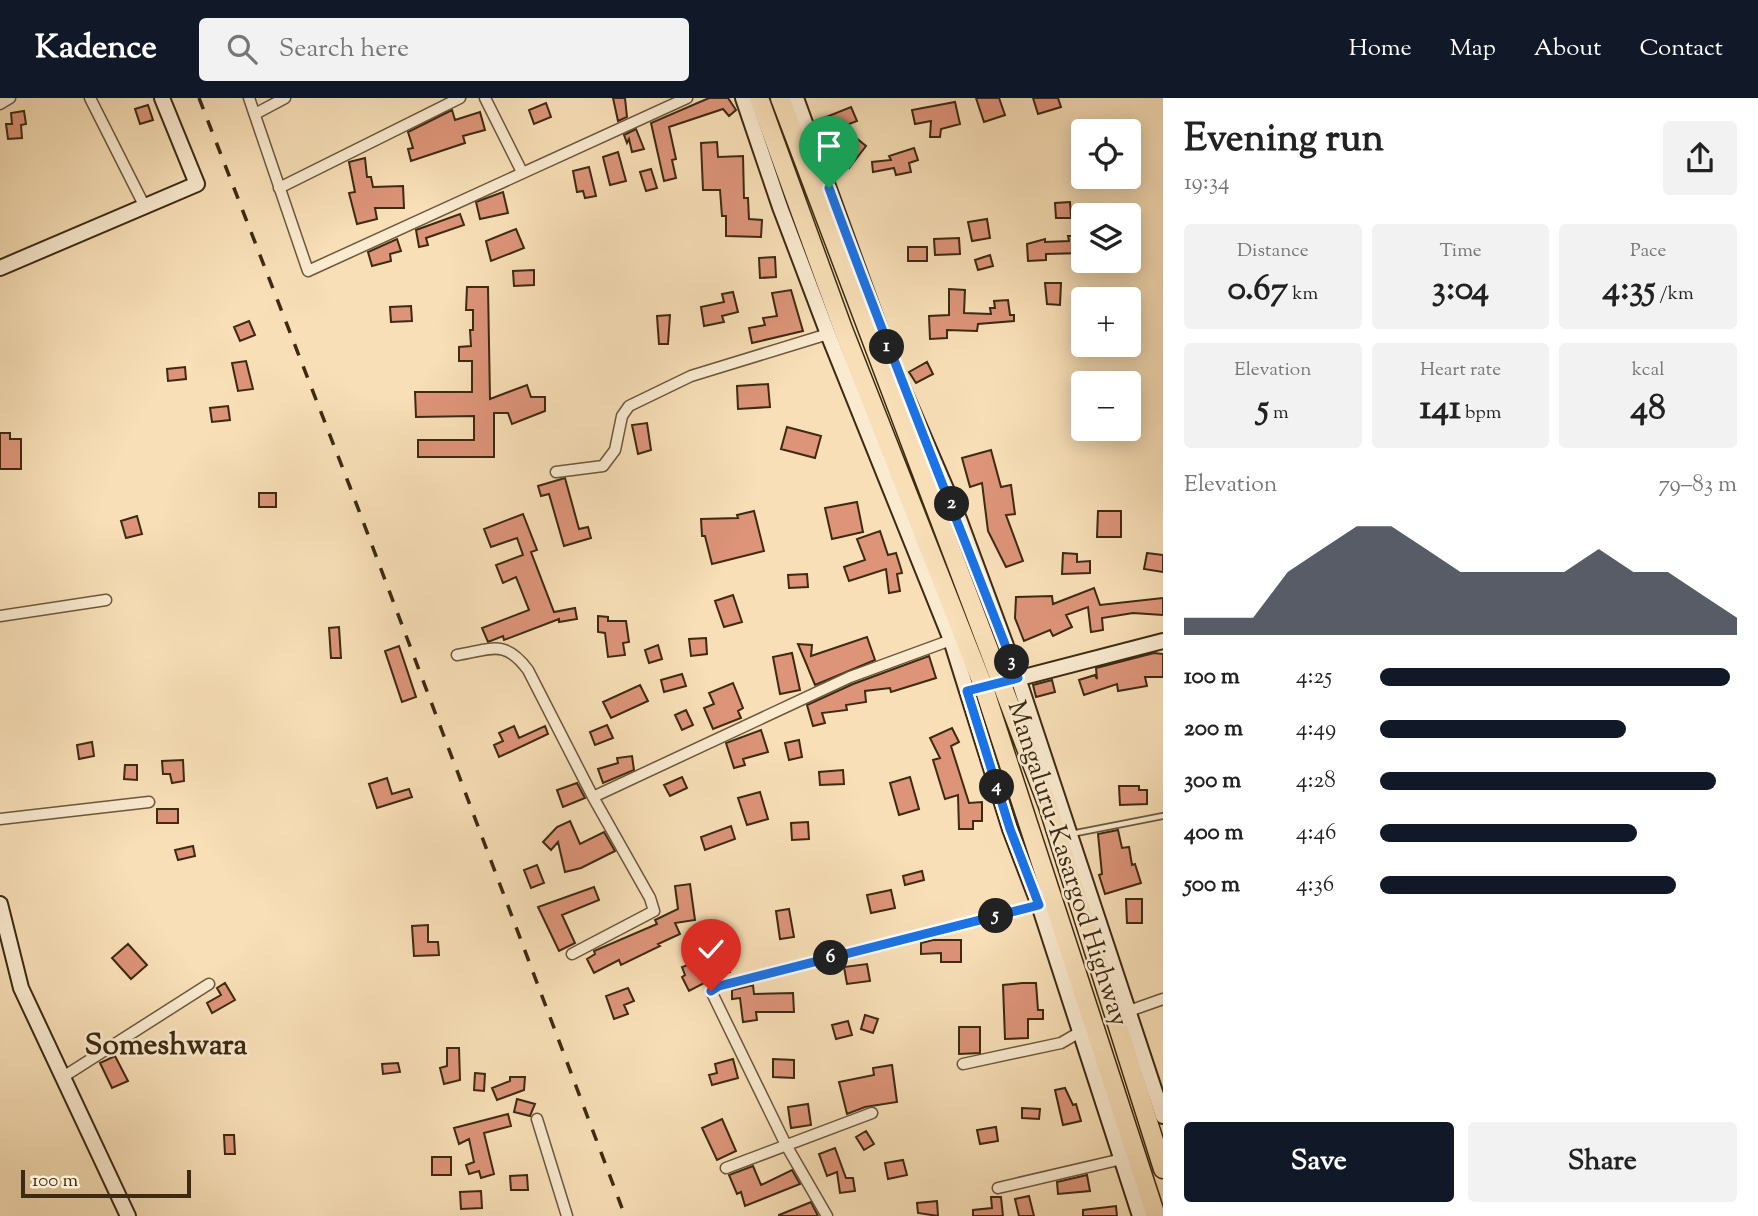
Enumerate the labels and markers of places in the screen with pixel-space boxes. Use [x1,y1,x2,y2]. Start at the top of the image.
pin [799,116,859,188]
pin: 1 [870,330,904,364]
pin: 2 [934,486,970,522]
pin: 3 [995,644,1030,680]
pin: 4 [979,770,1014,804]
pin: 5 [978,898,1014,934]
pin [681,919,741,991]
pin: 6 [814,940,848,976]

